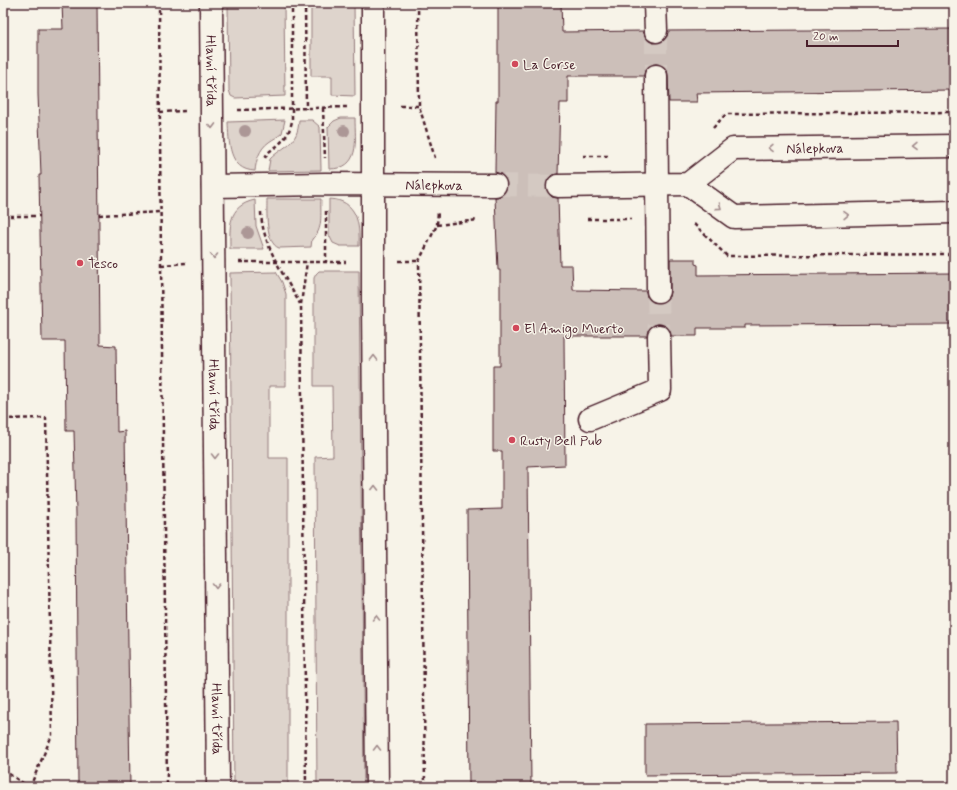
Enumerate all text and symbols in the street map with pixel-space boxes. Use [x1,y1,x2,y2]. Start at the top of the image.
scale bar [807,22,898,48]
text: 20 m [813,29,839,45]
street label: Hlavní třída [201,35,220,107]
place label: La Corse [523,56,576,74]
marker: La Corse [510,59,520,69]
one-way arrow [208,123,216,129]
street label: Nálepkova [786,139,844,158]
one-way arrow [912,142,918,151]
one-way arrow [768,144,774,153]
street label: Nálepkova [405,176,463,195]
one-way arrow [715,202,722,209]
one-way arrow [843,211,849,219]
one-way arrow [210,253,218,259]
place label: Tesco [88,255,118,273]
marker: Tesco [75,258,85,268]
place label: El Amigo Muerto [524,320,624,339]
marker: El Amigo Muerto [511,323,521,333]
one-way arrow [369,355,378,361]
street label: Hlavní třída [204,359,223,431]
place label: Rusty Bell Pub [520,432,603,450]
marker: Rusty Bell Pub [507,435,517,445]
one-way arrow [211,453,219,459]
one-way arrow [371,485,379,491]
one-way arrow [212,583,220,589]
one-way arrow [372,615,380,621]
street label: Hlavní třída [207,683,226,755]
one-way arrow [373,745,381,751]

